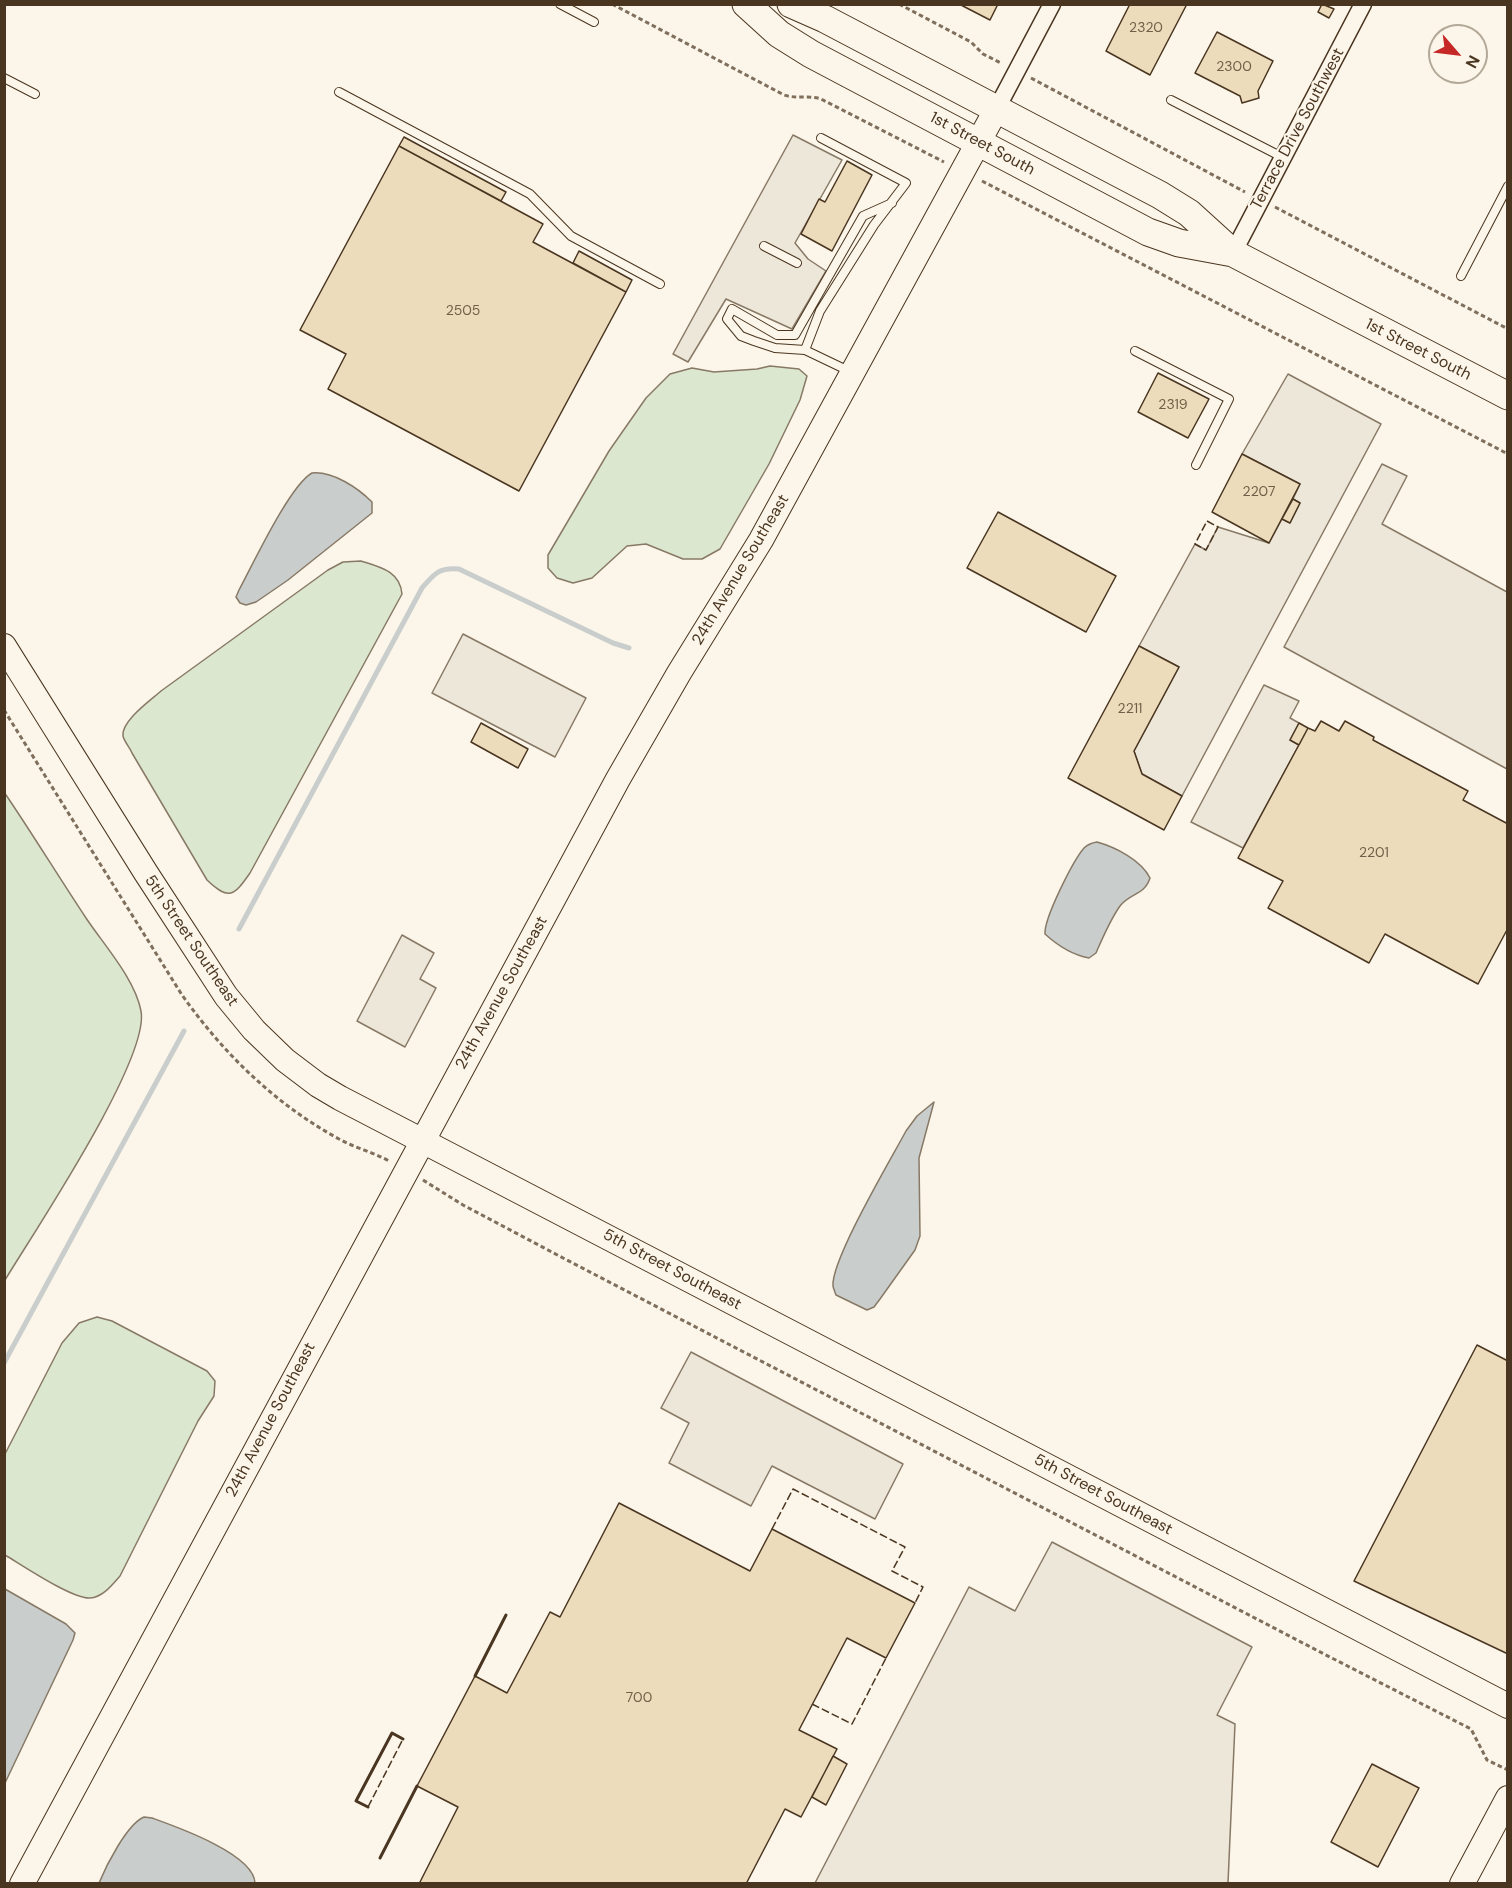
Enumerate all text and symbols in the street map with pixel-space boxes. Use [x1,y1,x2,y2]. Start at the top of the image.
house number: 2320 [1129,20,1163,36]
north arrow [1428,24,1488,84]
street label: Terrace Drive Southwest [1247,45,1349,213]
text: N [1461,52,1485,72]
house number: 2300 [1216,59,1252,75]
street label: 1st Street South [926,108,1038,180]
house number: 2505 [446,303,480,319]
street label: 1st Street South [1362,315,1474,385]
house number: 2319 [1158,397,1188,413]
house number: 2207 [1243,484,1275,500]
street label: 24th Avenue Southeast [688,491,794,649]
house number: 2211 [1118,701,1142,717]
house number: 2201 [1359,845,1389,861]
street label: 5th Street Southeast [140,872,242,1010]
street label: 24th Avenue Southeast [452,913,552,1073]
street label: 5th Street Southeast [599,1225,745,1315]
street label: 24th Avenue Southeast [222,1339,320,1501]
street label: 5th Street Southeast [1030,1450,1176,1540]
house number: 700 [626,1690,652,1706]

